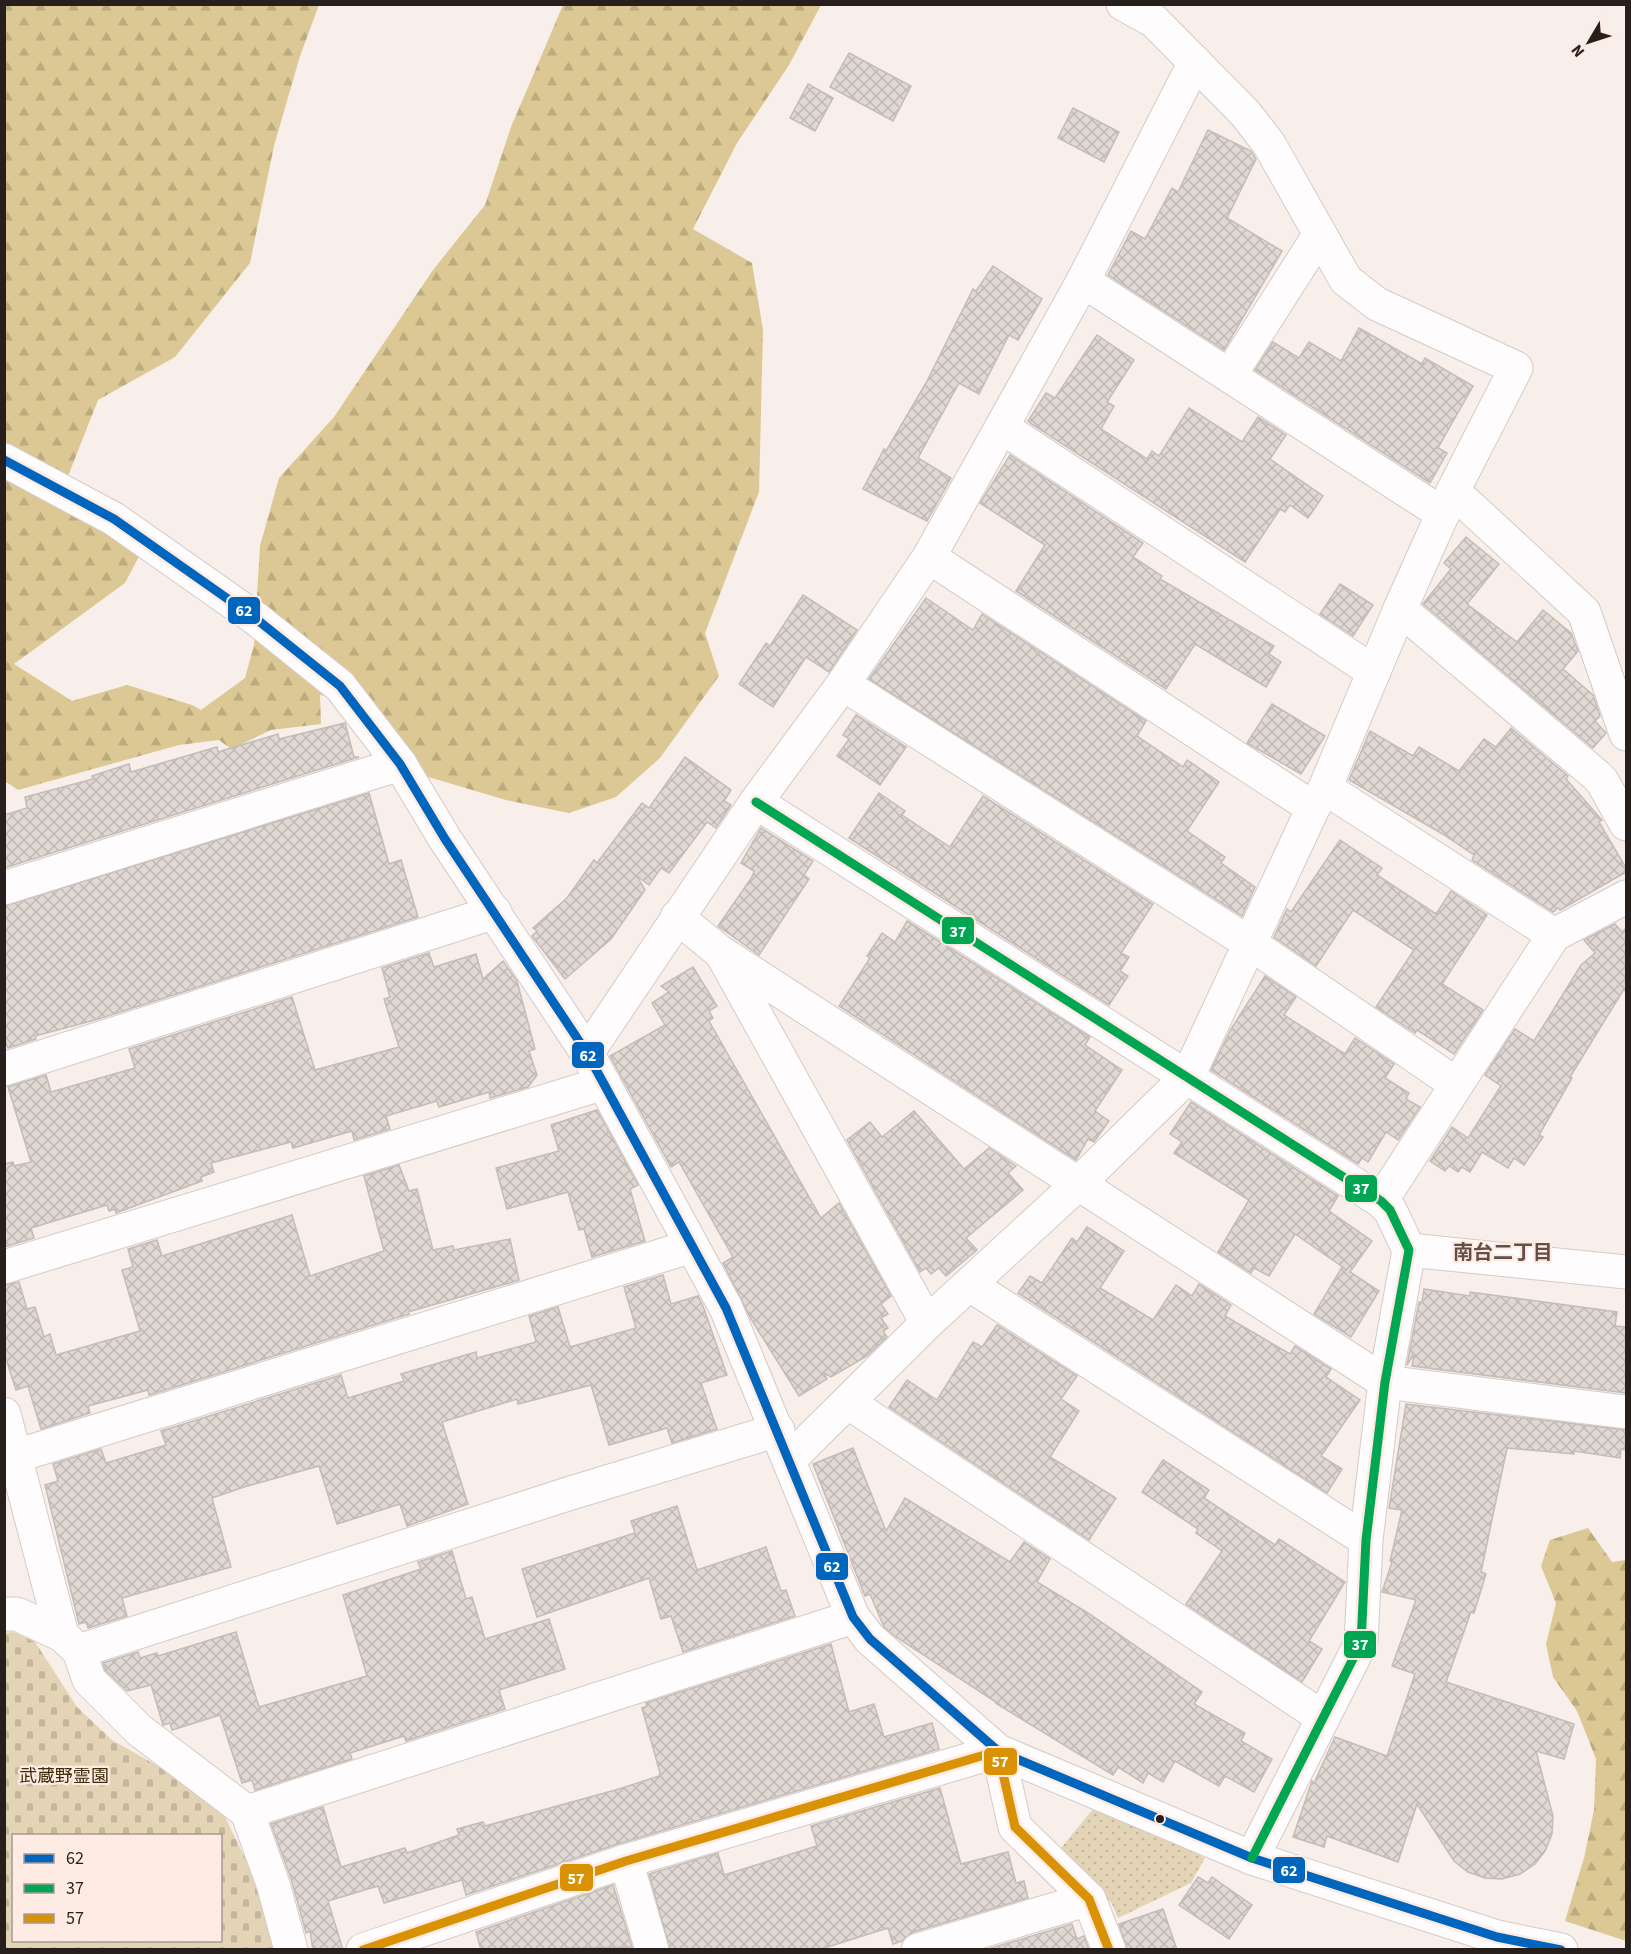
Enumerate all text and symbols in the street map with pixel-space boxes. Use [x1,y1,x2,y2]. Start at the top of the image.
north arrow [1559,12,1619,72]
text: N [1566,40,1590,62]
line badge: 62 [227,596,261,625]
text: 62 [236,600,252,622]
line badge: 37 [941,916,975,945]
text: 37 [950,921,966,943]
line badge: 62 [571,1041,605,1069]
text: 62 [580,1045,596,1067]
line badge: 37 [1344,1174,1378,1203]
text: 37 [1353,1178,1369,1200]
district label: 南台二丁目 [1453,1239,1553,1267]
line badge: 62 [815,1552,849,1581]
text: 62 [824,1556,840,1578]
line badge: 37 [1343,1630,1377,1659]
text: 37 [1352,1634,1368,1656]
line badge: 57 [983,1747,1018,1776]
text: 57 [992,1751,1008,1773]
park label: 武蔵野霊園 [19,1764,109,1789]
unlabelled marker [1154,1813,1166,1825]
legend [12,1834,222,1942]
text: 62 [66,1846,84,1871]
line badge: 62 [1272,1856,1306,1884]
text: 62 [1281,1860,1297,1882]
line badge: 57 [559,1863,594,1892]
text: 57 [568,1868,584,1890]
text: 37 [66,1876,84,1901]
text: 57 [66,1906,84,1931]

